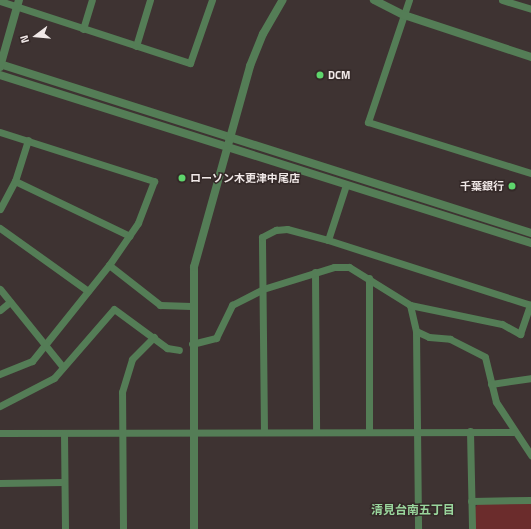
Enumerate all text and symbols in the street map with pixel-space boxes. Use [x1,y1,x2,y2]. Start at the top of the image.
north arrow [16,16,56,56]
text: N [16,33,33,45]
place label: DCM [328,68,350,82]
marker: DCM [315,70,325,80]
place label: ローソン木更津中尾店 [190,171,300,185]
marker: ローソン木更津中尾店 [177,173,187,183]
place label: 千葉銀行 [460,179,504,193]
marker: 千葉銀行 [507,181,517,191]
district label: 清見台南五丁目 [371,503,455,517]

